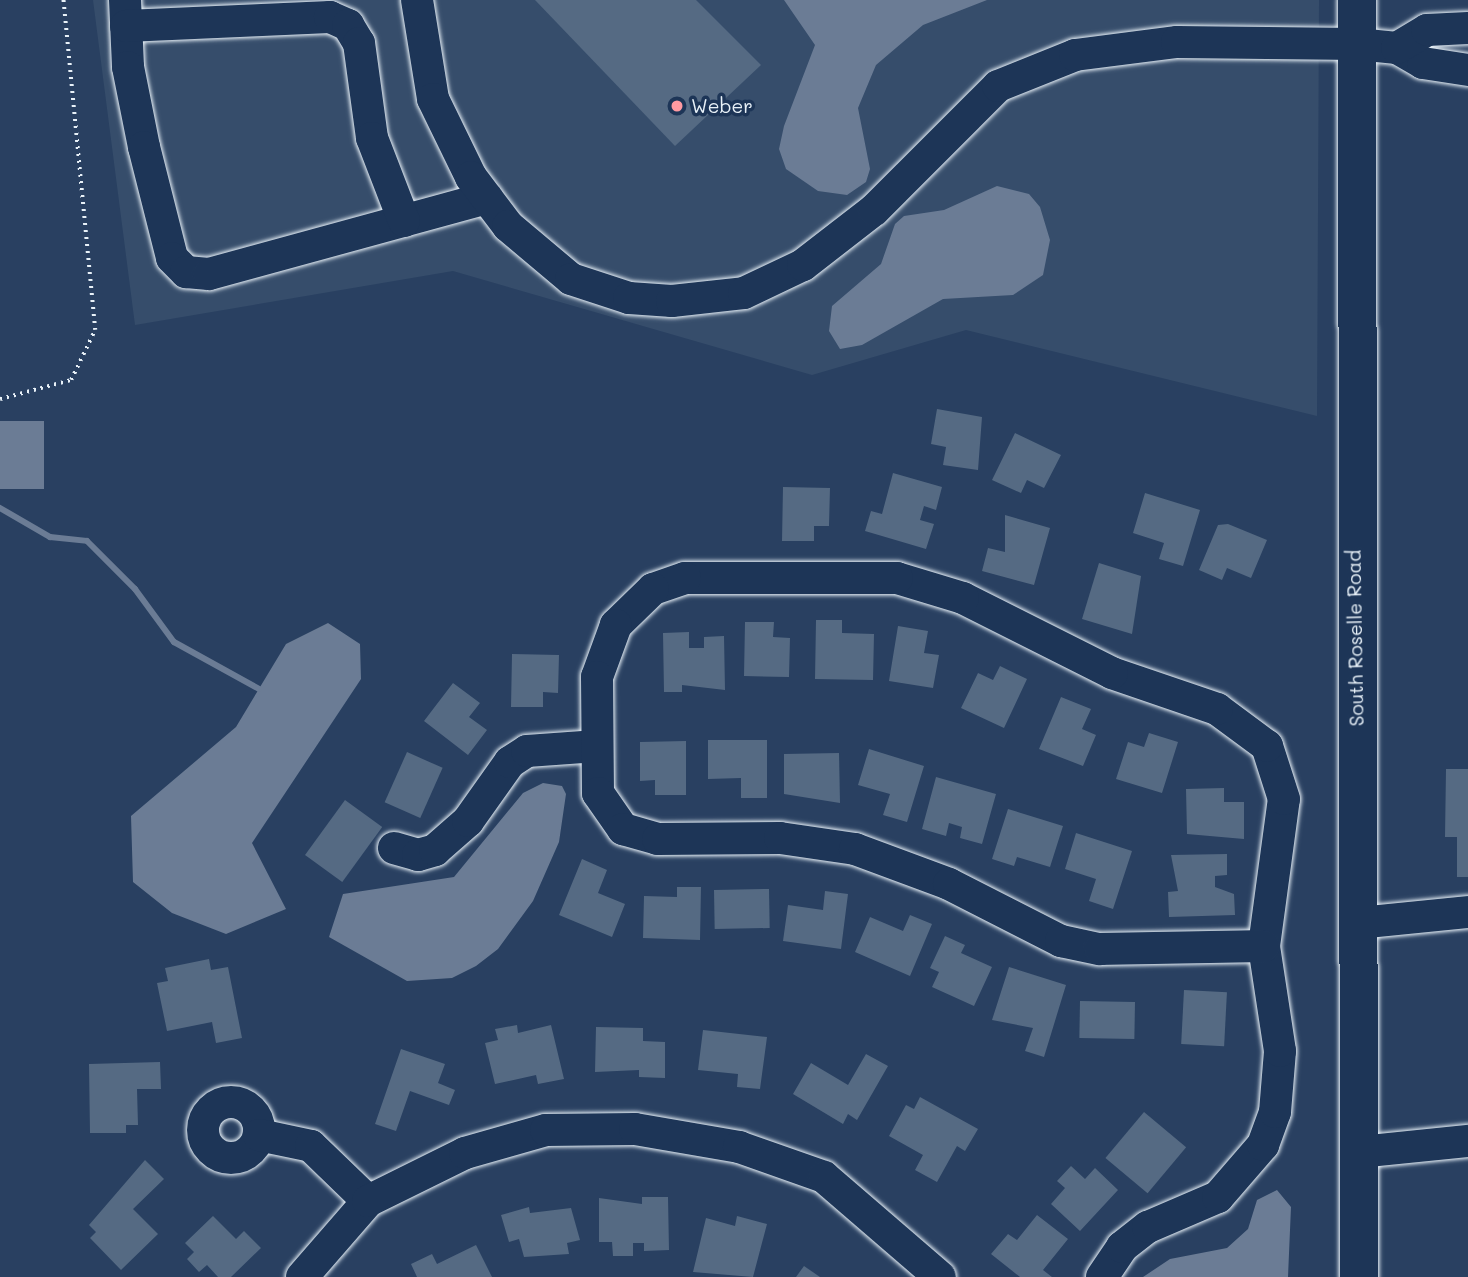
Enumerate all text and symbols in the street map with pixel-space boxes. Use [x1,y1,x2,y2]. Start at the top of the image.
place label: Weber [691,95,753,117]
marker: Weber [669,98,685,114]
street label: South Roselle Road [1342,549,1368,727]

